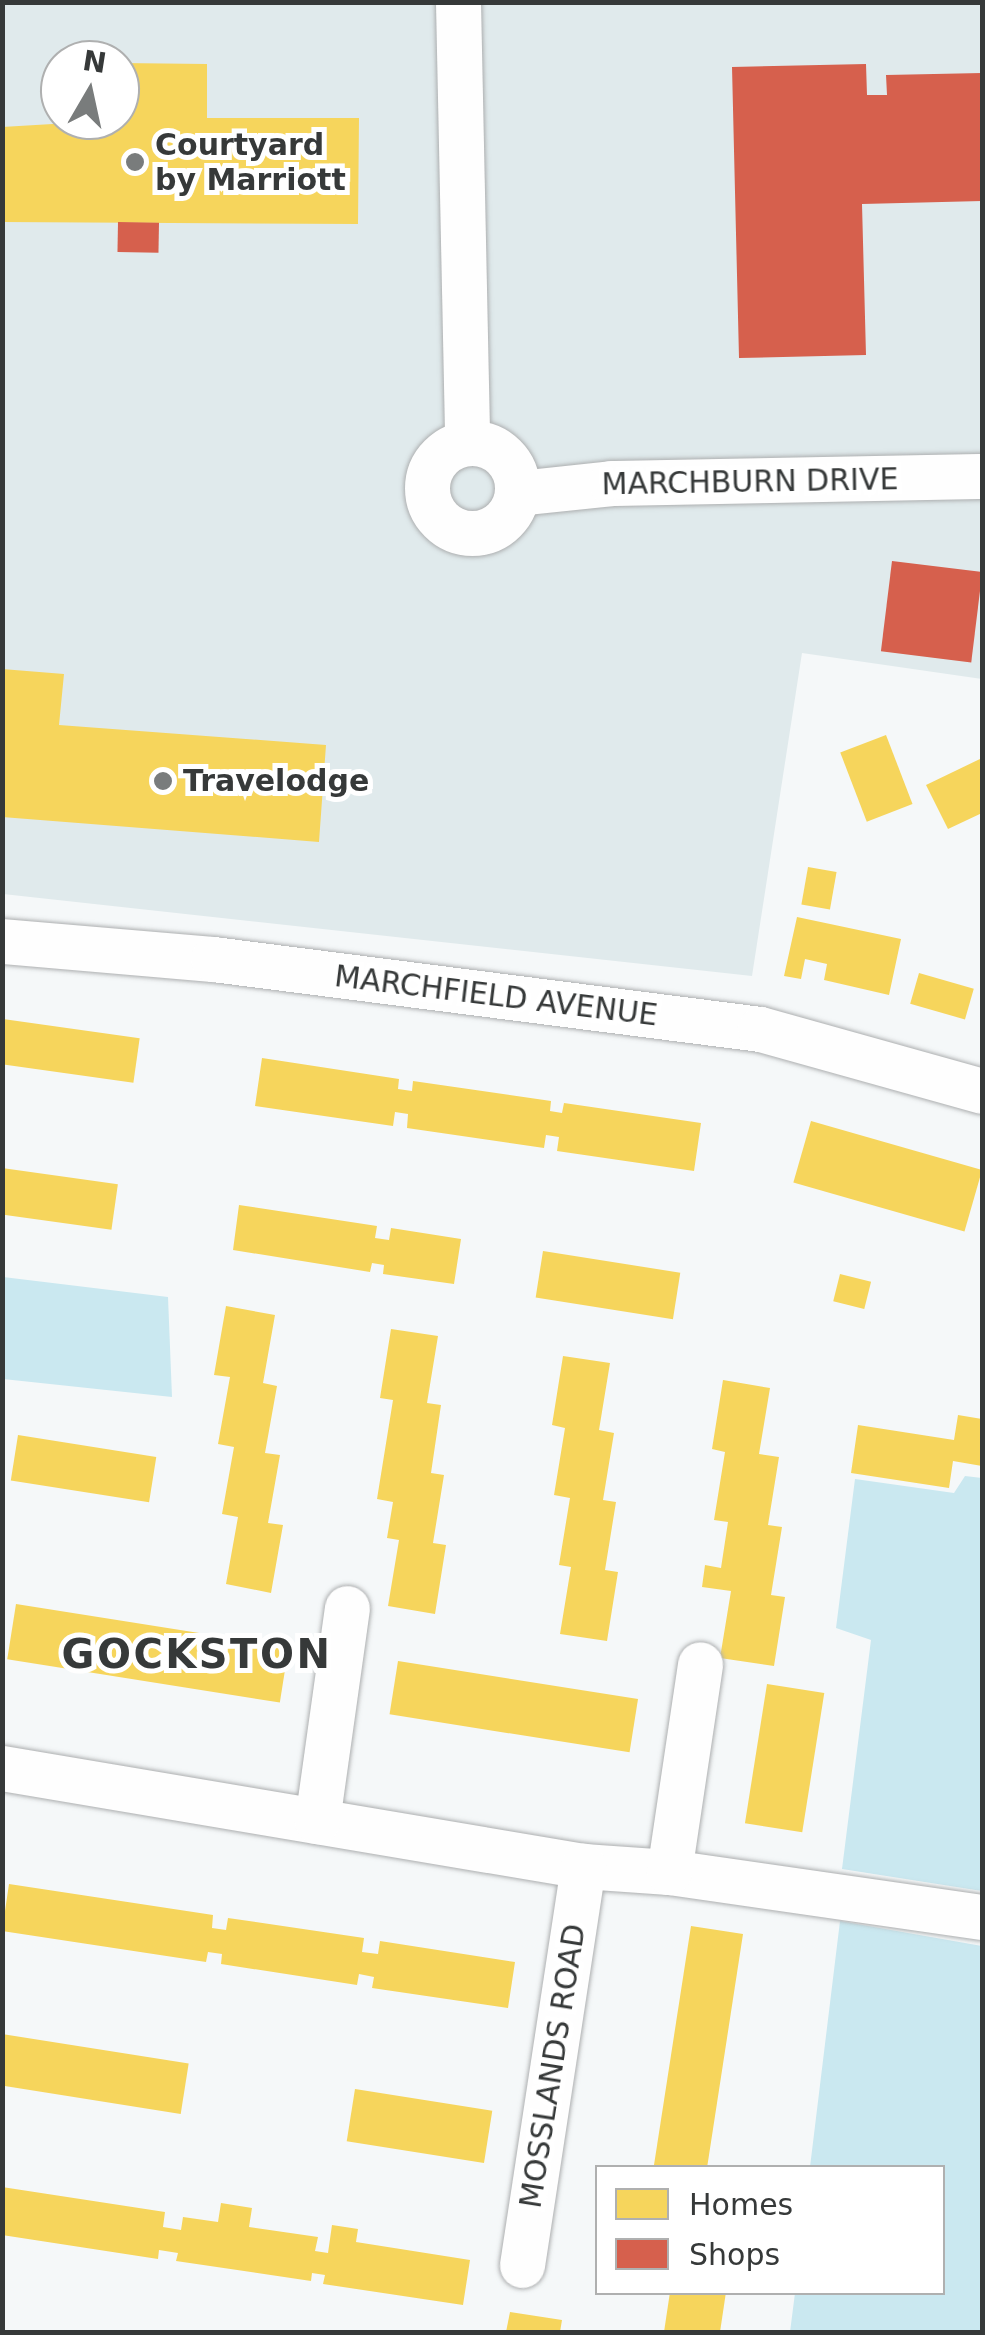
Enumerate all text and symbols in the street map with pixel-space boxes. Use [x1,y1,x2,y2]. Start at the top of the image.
north arrow [40,40,140,140]
text: N [80,44,109,80]
place label: Courtyard by Marriott [155,127,346,198]
marker: Courtyard by Marriott [124,151,146,173]
street label: MARCHBURN DRIVE [601,461,899,503]
place label: Travelodge [183,763,369,799]
marker: Travelodge [152,770,174,792]
street label: MARCHFIELD AVENUE [332,958,660,1034]
district label: GOCKSTON [62,1630,332,1678]
street label: MOSSLANDS ROAD [513,1921,593,2211]
legend [595,2165,945,2295]
text: Homes [689,2187,793,2222]
text: Shops [689,2237,780,2272]

